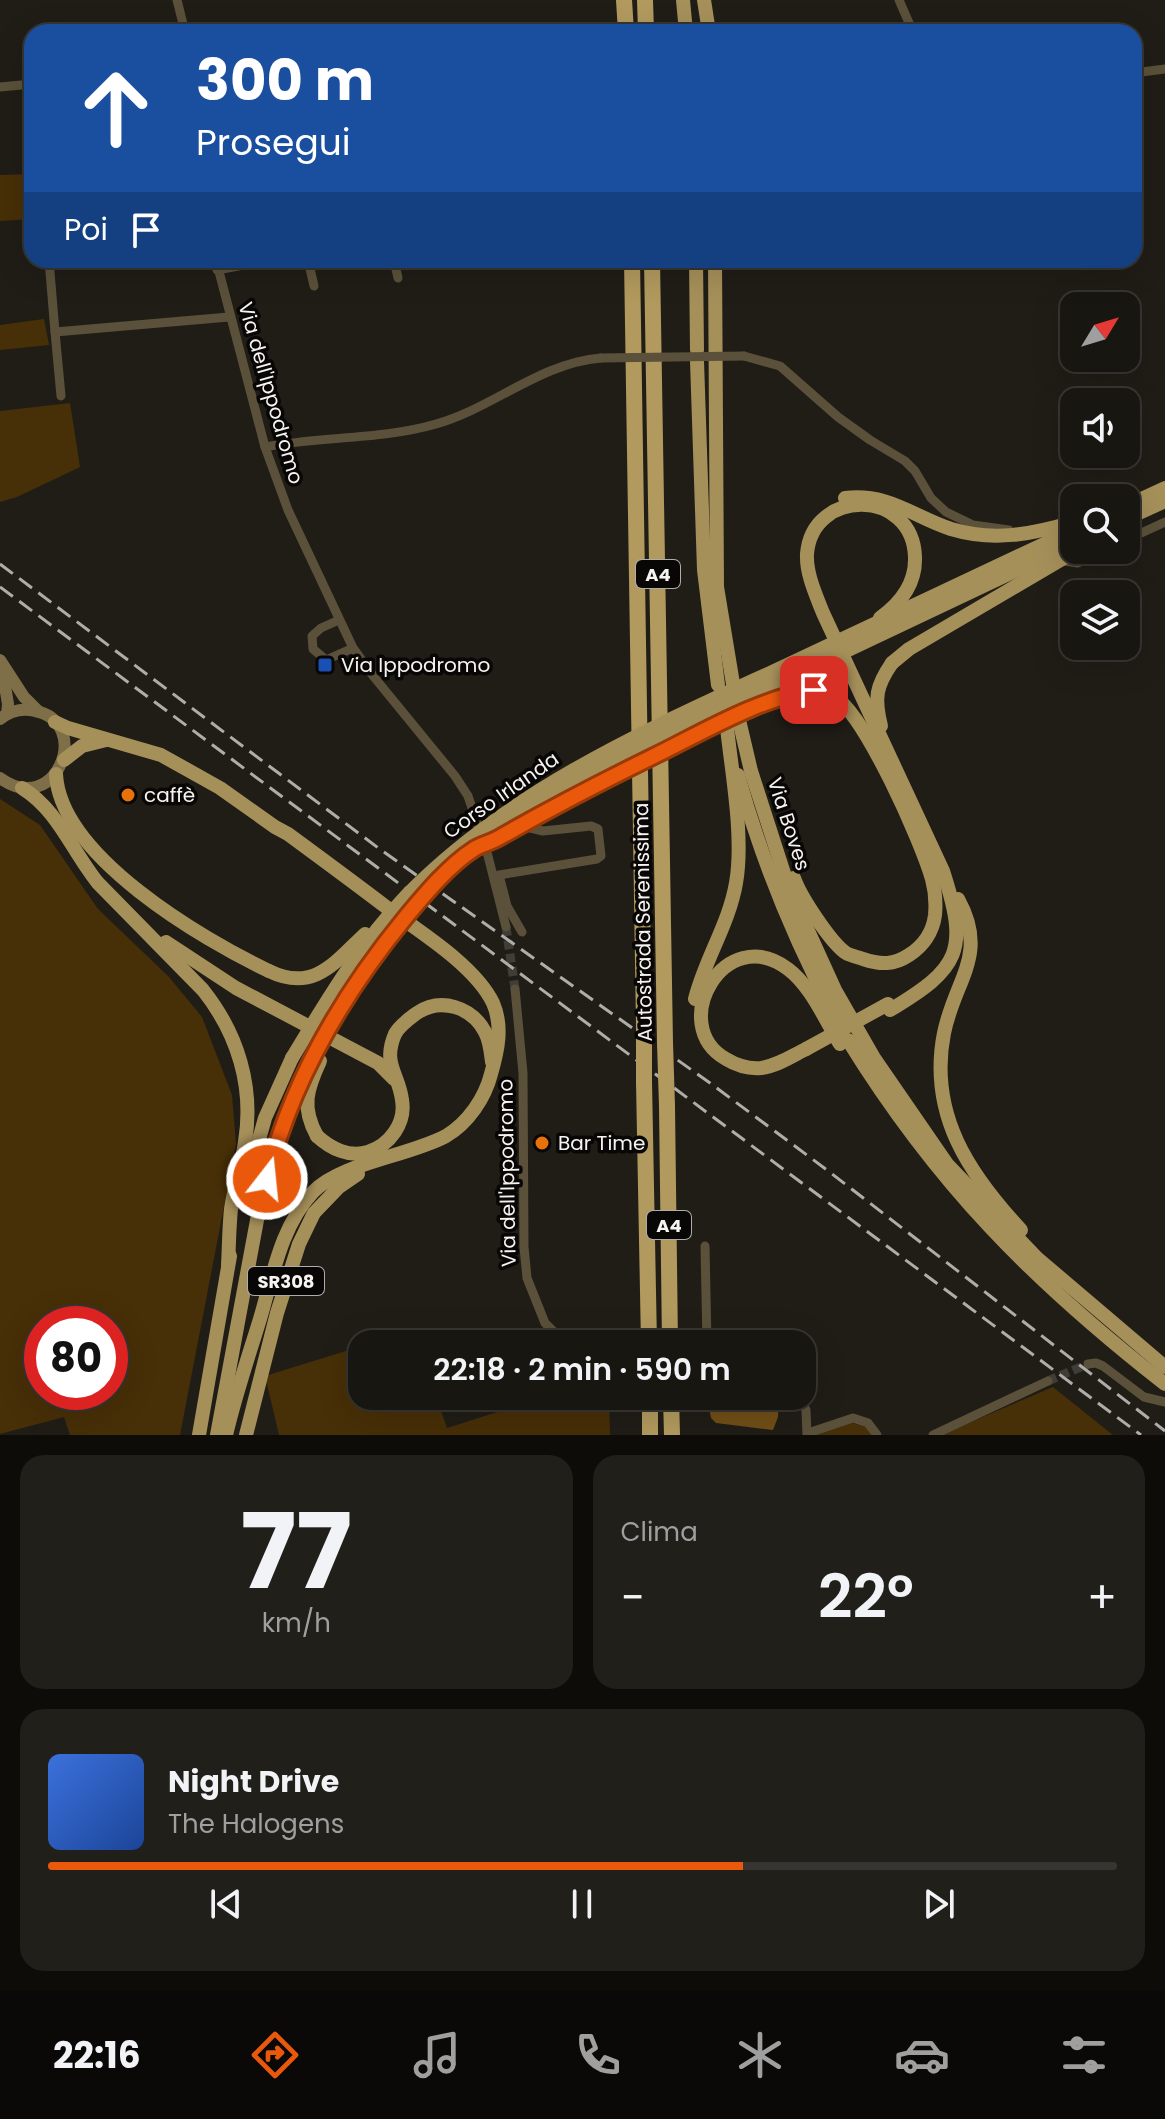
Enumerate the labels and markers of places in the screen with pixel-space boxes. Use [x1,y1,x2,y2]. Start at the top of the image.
place label: Via Ippodromo [341,651,490,679]
marker: Via Ippodromo [316,656,334,674]
pin [780,656,848,724]
place label: caffè [144,781,195,809]
marker: caffè [119,786,137,804]
place label: Bar Time [558,1129,645,1157]
marker: Bar Time [533,1134,551,1152]

